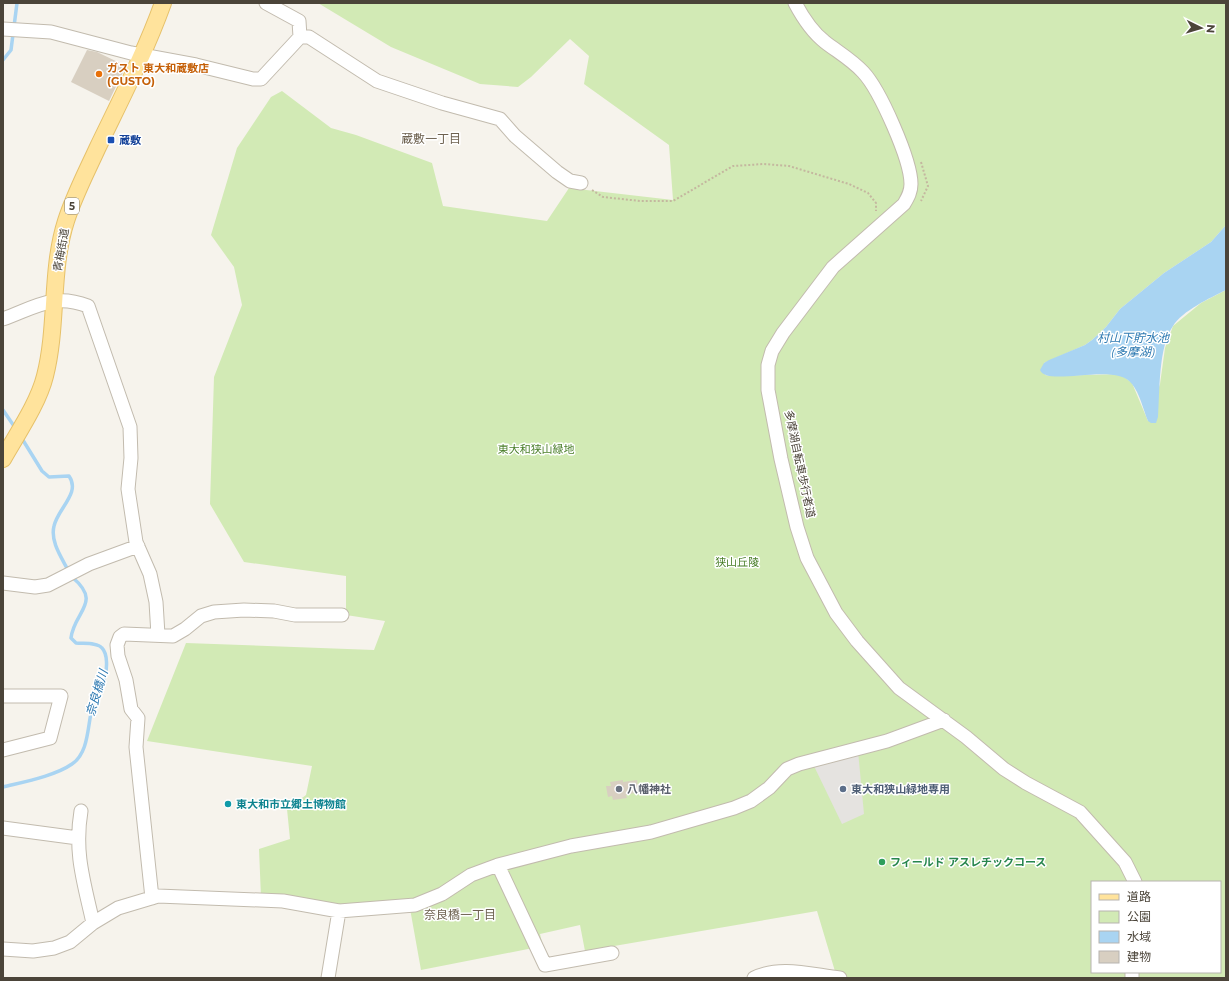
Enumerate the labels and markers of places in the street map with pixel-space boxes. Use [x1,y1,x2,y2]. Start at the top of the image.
place label: ガスト 東大和蔵敷店 (GUSTO) [107,61,209,88]
marker: ガスト 東大和蔵敷店 (GUSTO) [94,69,104,79]
place label: 蔵敷 [119,133,142,147]
marker: 蔵敷 [106,135,116,145]
place label: 八幡神社 [627,782,671,796]
place label: 東大和狭山緑地専用 [851,782,950,796]
marker: 八幡神社 [614,784,624,794]
marker: 東大和狭山緑地専用 [838,784,848,794]
place label: 東大和市立郷土博物館 [236,797,346,811]
marker: 東大和市立郷土博物館 [223,799,233,809]
place label: フィールド アスレチックコース [890,855,1046,869]
marker: フィールド アスレチックコース [877,857,887,867]

